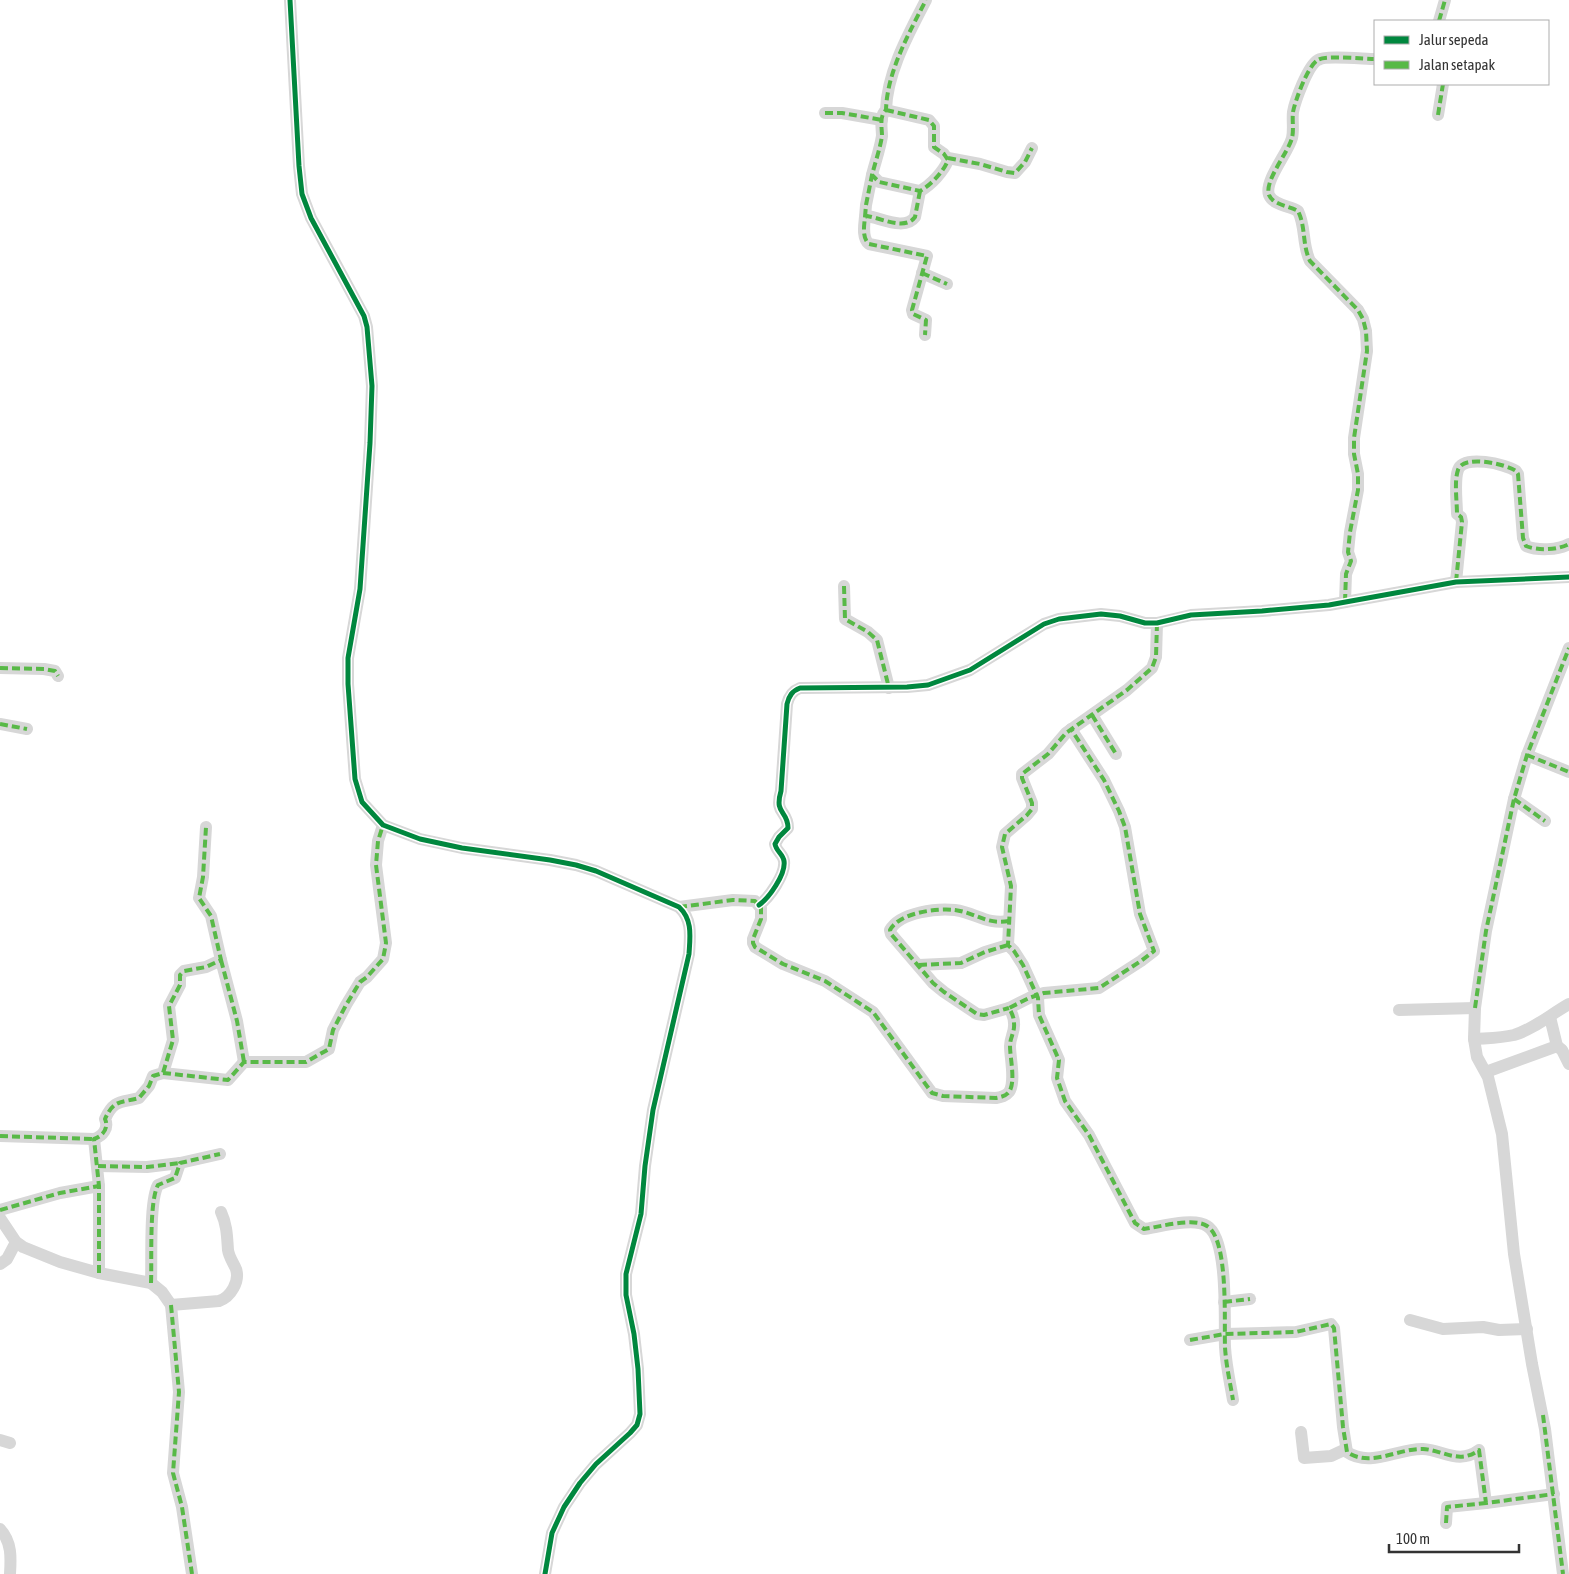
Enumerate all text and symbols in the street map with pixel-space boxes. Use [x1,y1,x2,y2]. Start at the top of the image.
legend [1374,20,1549,85]
text: Jalur sepeda [1419,31,1489,48]
text: Jalan setapak [1419,56,1496,73]
scale bar [1389,1522,1519,1554]
text: 100 m [1396,1530,1430,1547]

